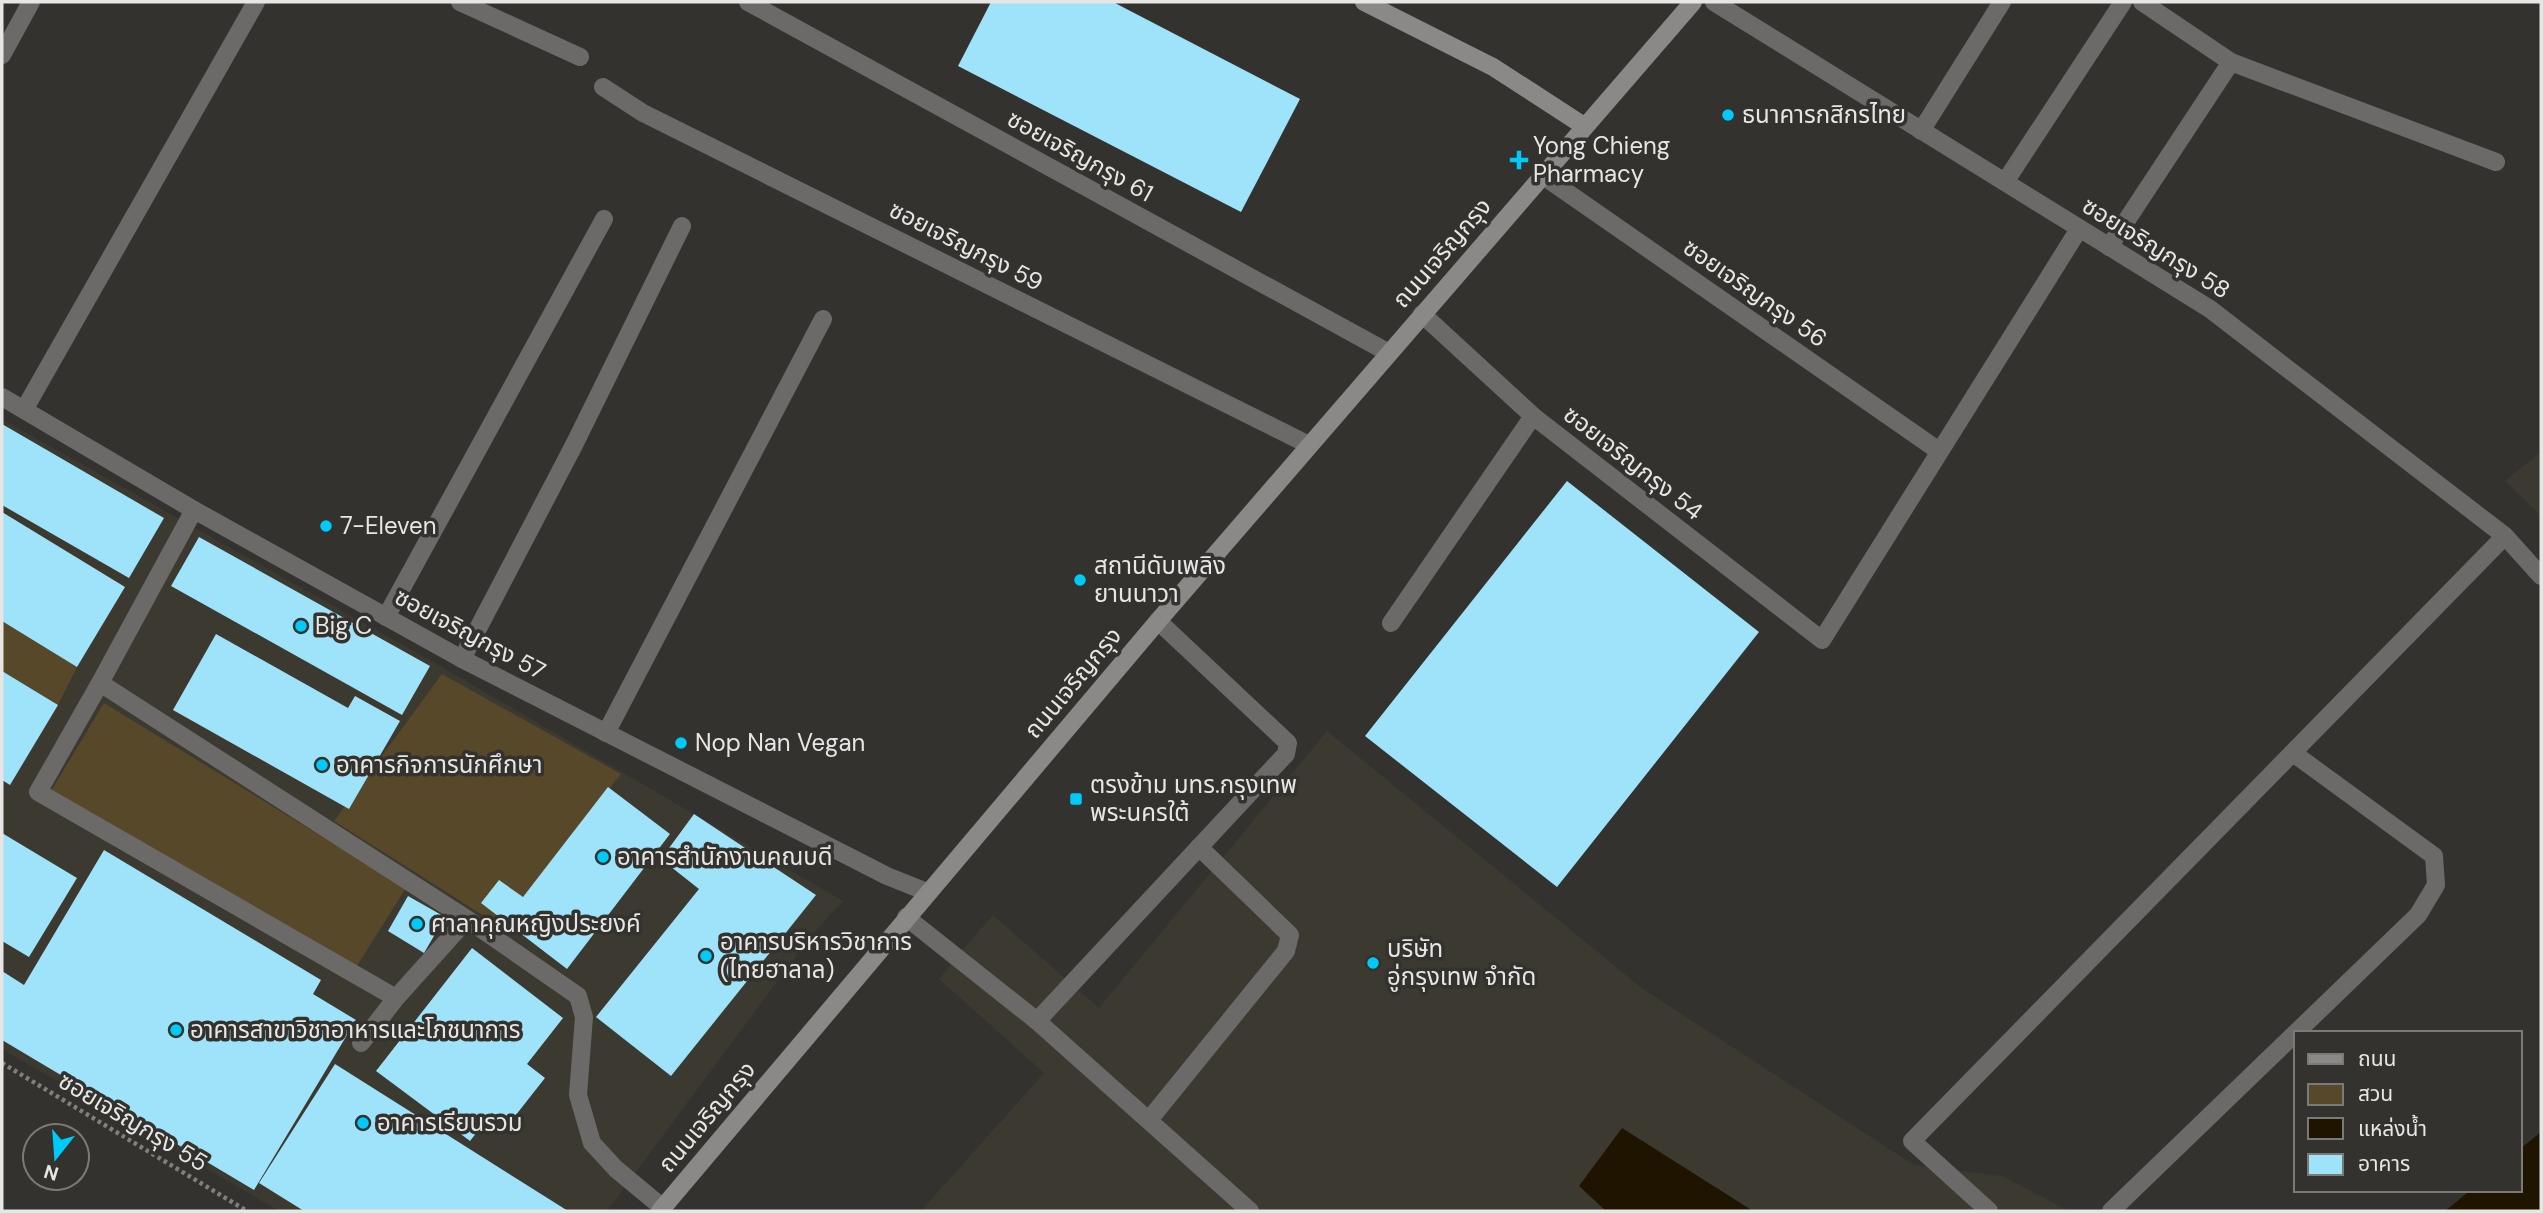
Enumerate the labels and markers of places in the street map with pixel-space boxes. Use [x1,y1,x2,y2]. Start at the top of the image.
place label: ธนาคารกสิกรไทย [1742,99,1906,130]
marker: ธนาคารกสิกรไทย [1720,107,1736,123]
place label: Yong Chieng Pharmacy [1533,130,1670,189]
marker: Yong Chieng Pharmacy [1511,152,1527,168]
place label: 7-Eleven [340,510,437,541]
marker: 7-Eleven [318,518,334,534]
place label: สถานีดับเพลิง ยานนาวา [1094,550,1226,609]
marker: สถานีดับเพลิง ยานนาวา [1072,572,1088,588]
place label: Big C [315,610,372,641]
marker: Big C [293,618,309,634]
place label: Nop Nan Vegan [695,727,865,758]
marker: Nop Nan Vegan [673,735,689,751]
place label: อาคารกิจการนักศึกษา [336,749,542,780]
marker: อาคารกิจการนักศึกษา [314,757,330,773]
place label: ตรงข้าม มทร.กรุงเทพ พระนครใต้ [1090,769,1297,828]
marker: ตรงข้าม มทร.กรุงเทพ พระนครใต้ [1068,791,1084,807]
place label: อาคารสำนักงานคณบดี [617,841,832,872]
marker: อาคารสำนักงานคณบดี [595,849,611,865]
place label: ศาลาคุณหญิงประยงค์ [431,908,641,939]
marker: ศาลาคุณหญิงประยงค์ [409,916,425,932]
place label: อาคารบริหารวิชาการ (ไทยฮาลาล) [720,926,912,985]
place label: บริษัท อู่กรุงเทพ จำกัด [1387,933,1536,992]
marker: อาคารบริหารวิชาการ (ไทยฮาลาล) [698,948,714,964]
marker: บริษัท อู่กรุงเทพ จำกัด [1365,955,1381,971]
place label: อาคารสาขาวิชาอาหารและโภชนาการ [190,1014,520,1045]
marker: อาคารสาขาวิชาอาหารและโภชนาการ [168,1022,184,1038]
place label: อาคารเรียนรวม [377,1107,523,1138]
marker: อาคารเรียนรวม [355,1115,371,1131]

